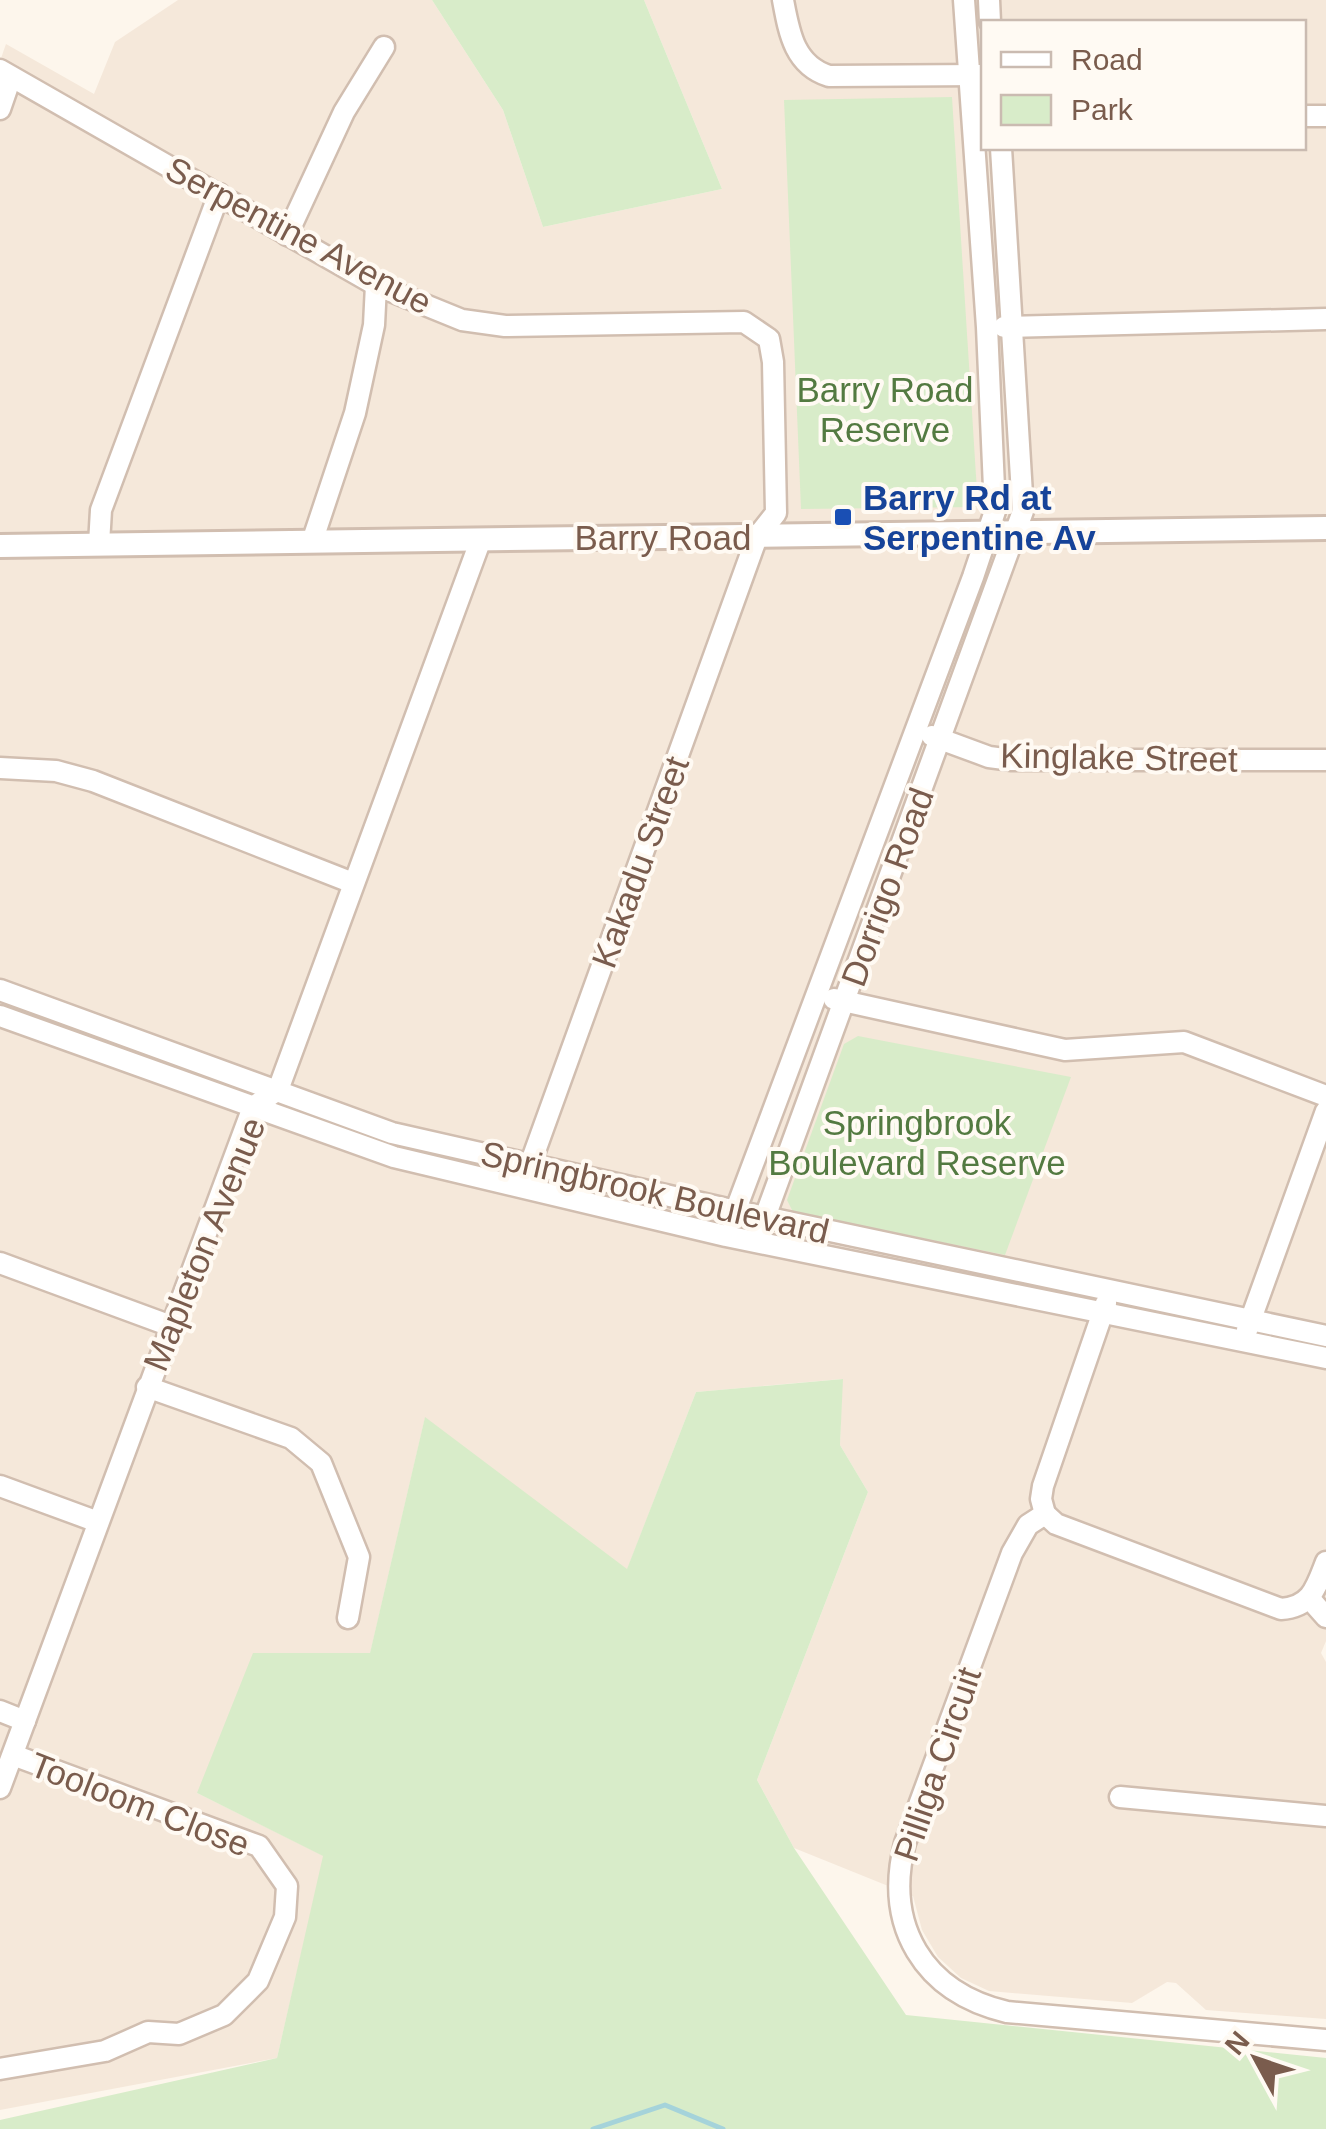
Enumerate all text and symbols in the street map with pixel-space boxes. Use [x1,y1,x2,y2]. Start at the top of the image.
legend [981,20,1306,150]
text: Road [1071,43,1143,76]
text: Park [1071,93,1134,126]
street label: Serpentine Avenue [160,148,438,322]
park label: Barry Road Reserve [796,370,974,449]
place label: Barry Rd at Serpentine Av [863,478,1096,557]
marker: Barry Rd at Serpentine Av [832,506,854,528]
street label: Barry Road [574,518,752,557]
street label: Kinglake Street [1000,735,1238,779]
street label: Kakadu Street [584,751,696,973]
street label: Dorrigo Road [833,783,941,991]
park label: Springbrook Boulevard Reserve [768,1103,1066,1182]
street label: Mapleton Avenue [135,1112,273,1376]
street label: Springbrook Boulevard [477,1133,833,1251]
street label: Pilliga Circuit [886,1662,988,1866]
street label: Tooloom Close [25,1744,255,1864]
north arrow [1206,2009,1306,2109]
text: N [1219,2026,1256,2061]

